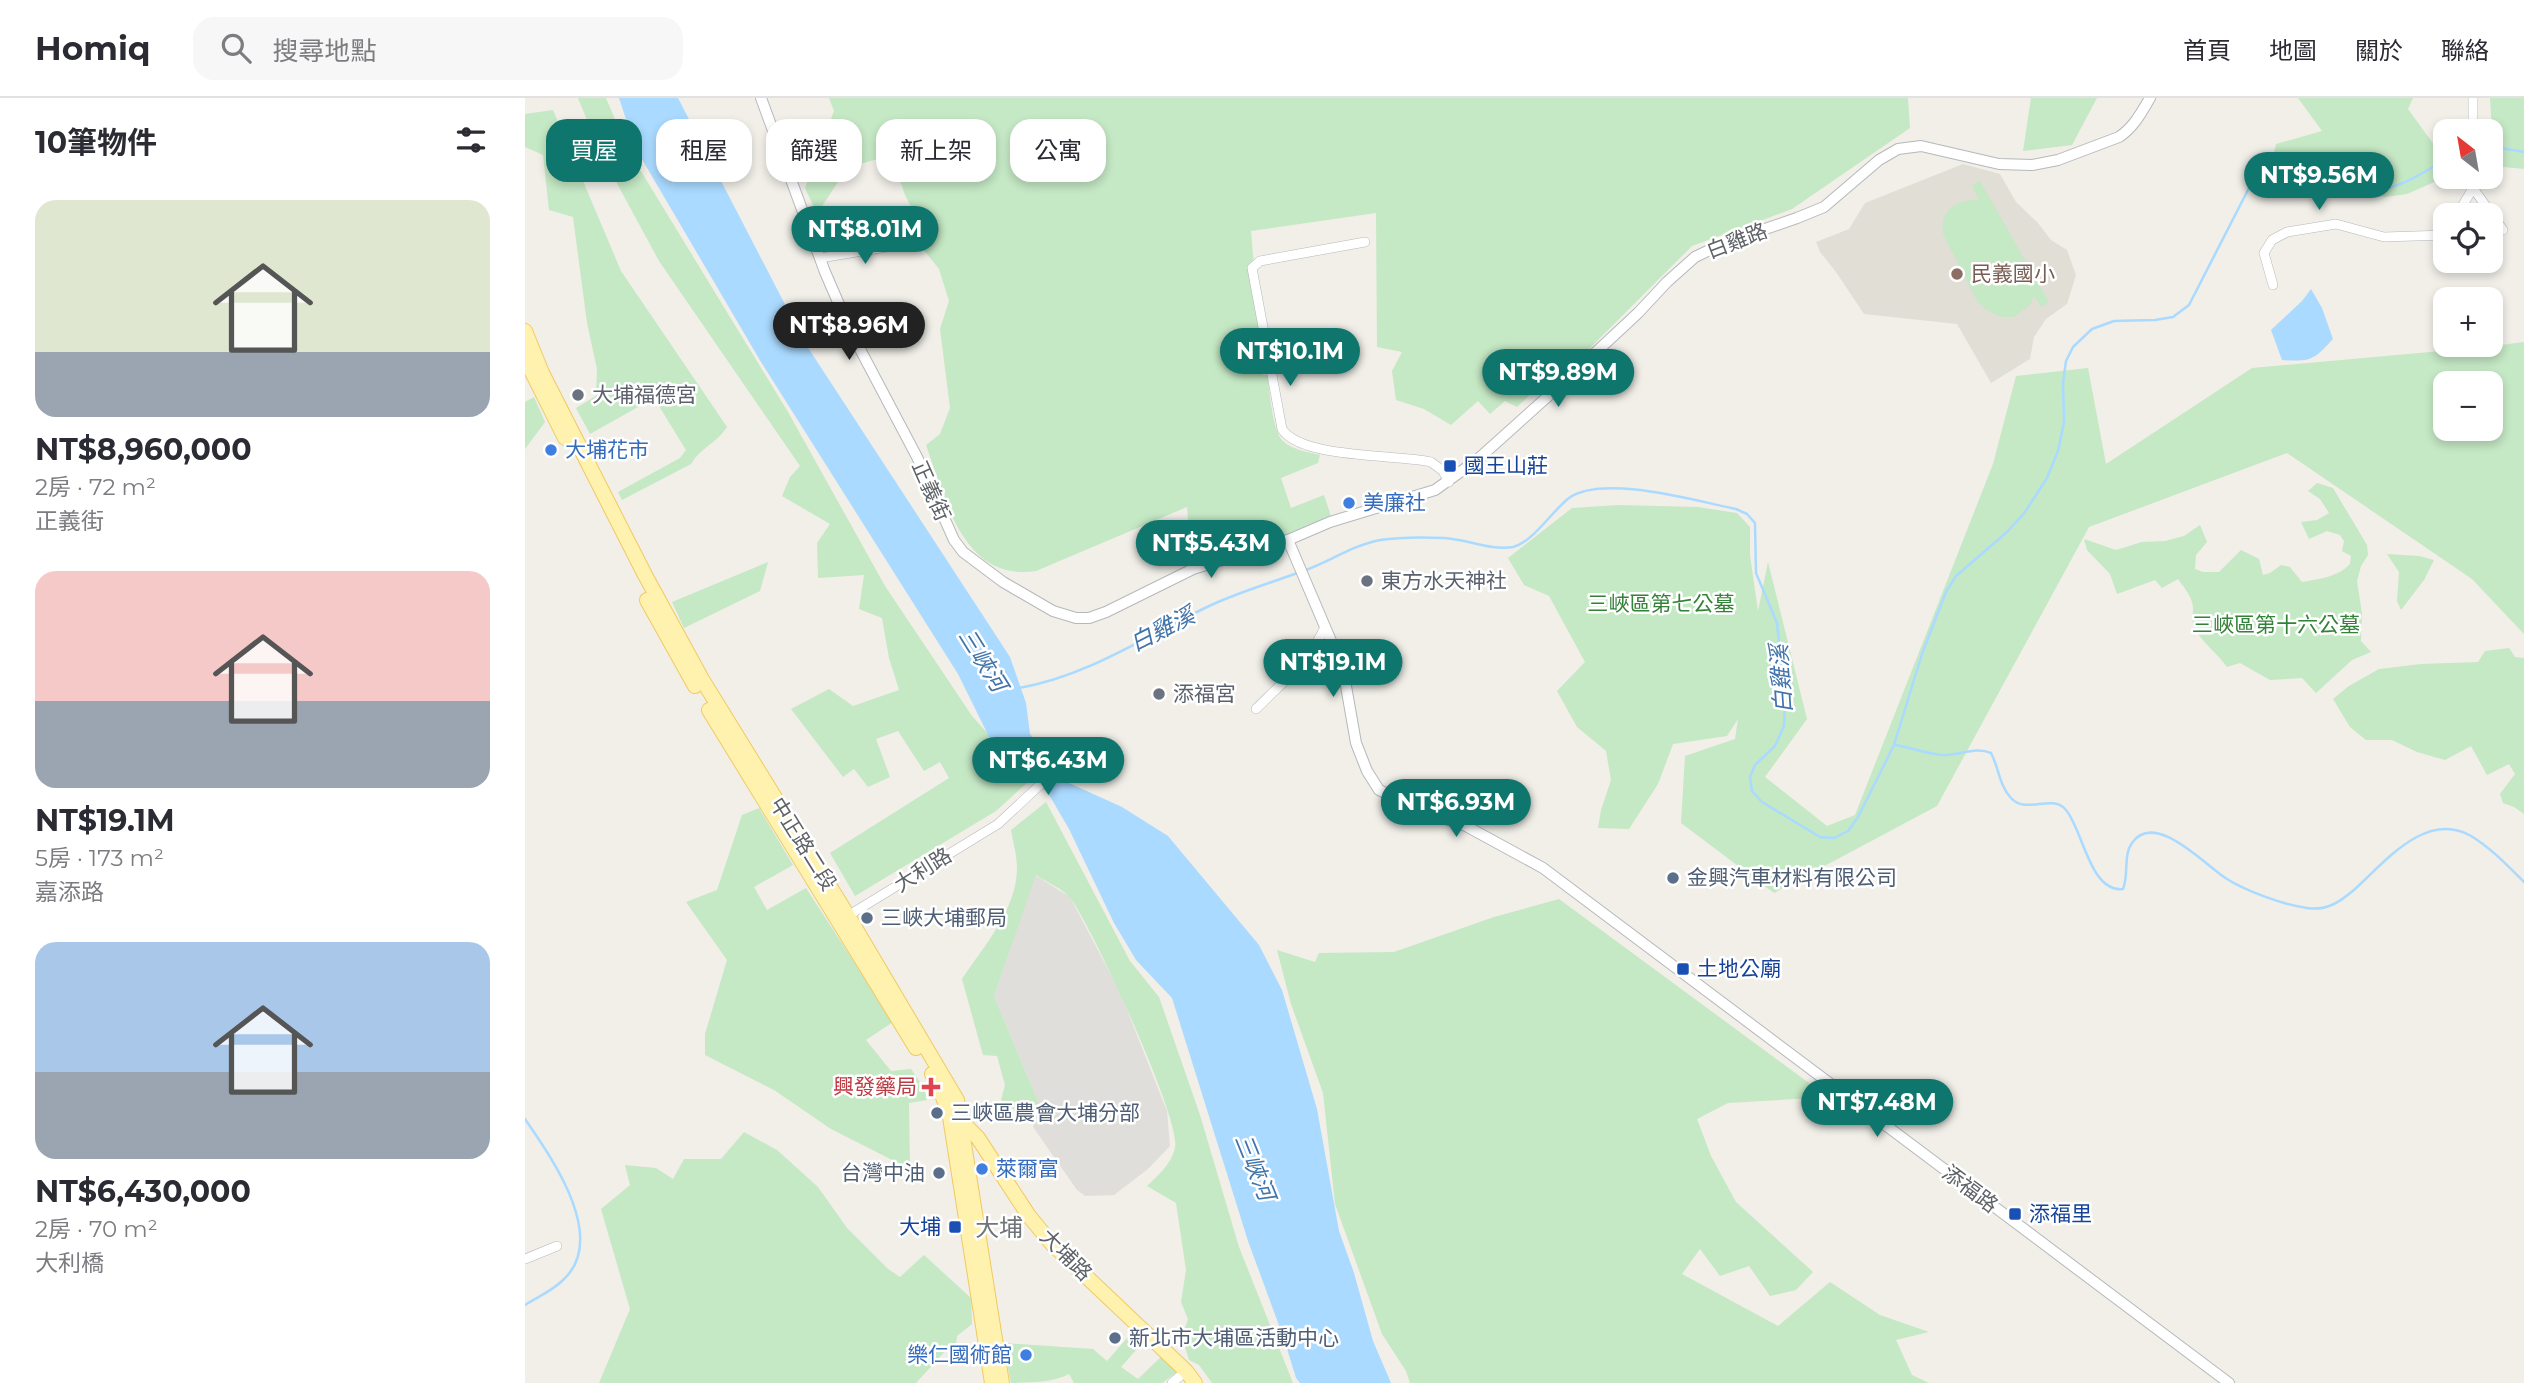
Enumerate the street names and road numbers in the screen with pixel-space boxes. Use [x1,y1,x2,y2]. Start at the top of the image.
street label: 白雞路 [1703,218,1771,263]
street label: 正義街 [907,457,956,525]
street label: 中正路二段 [765,793,842,895]
street label: 大利路 [889,842,956,897]
street label: 添福路 [1938,1160,2003,1218]
street label: 大埔路 [1035,1224,1097,1286]

